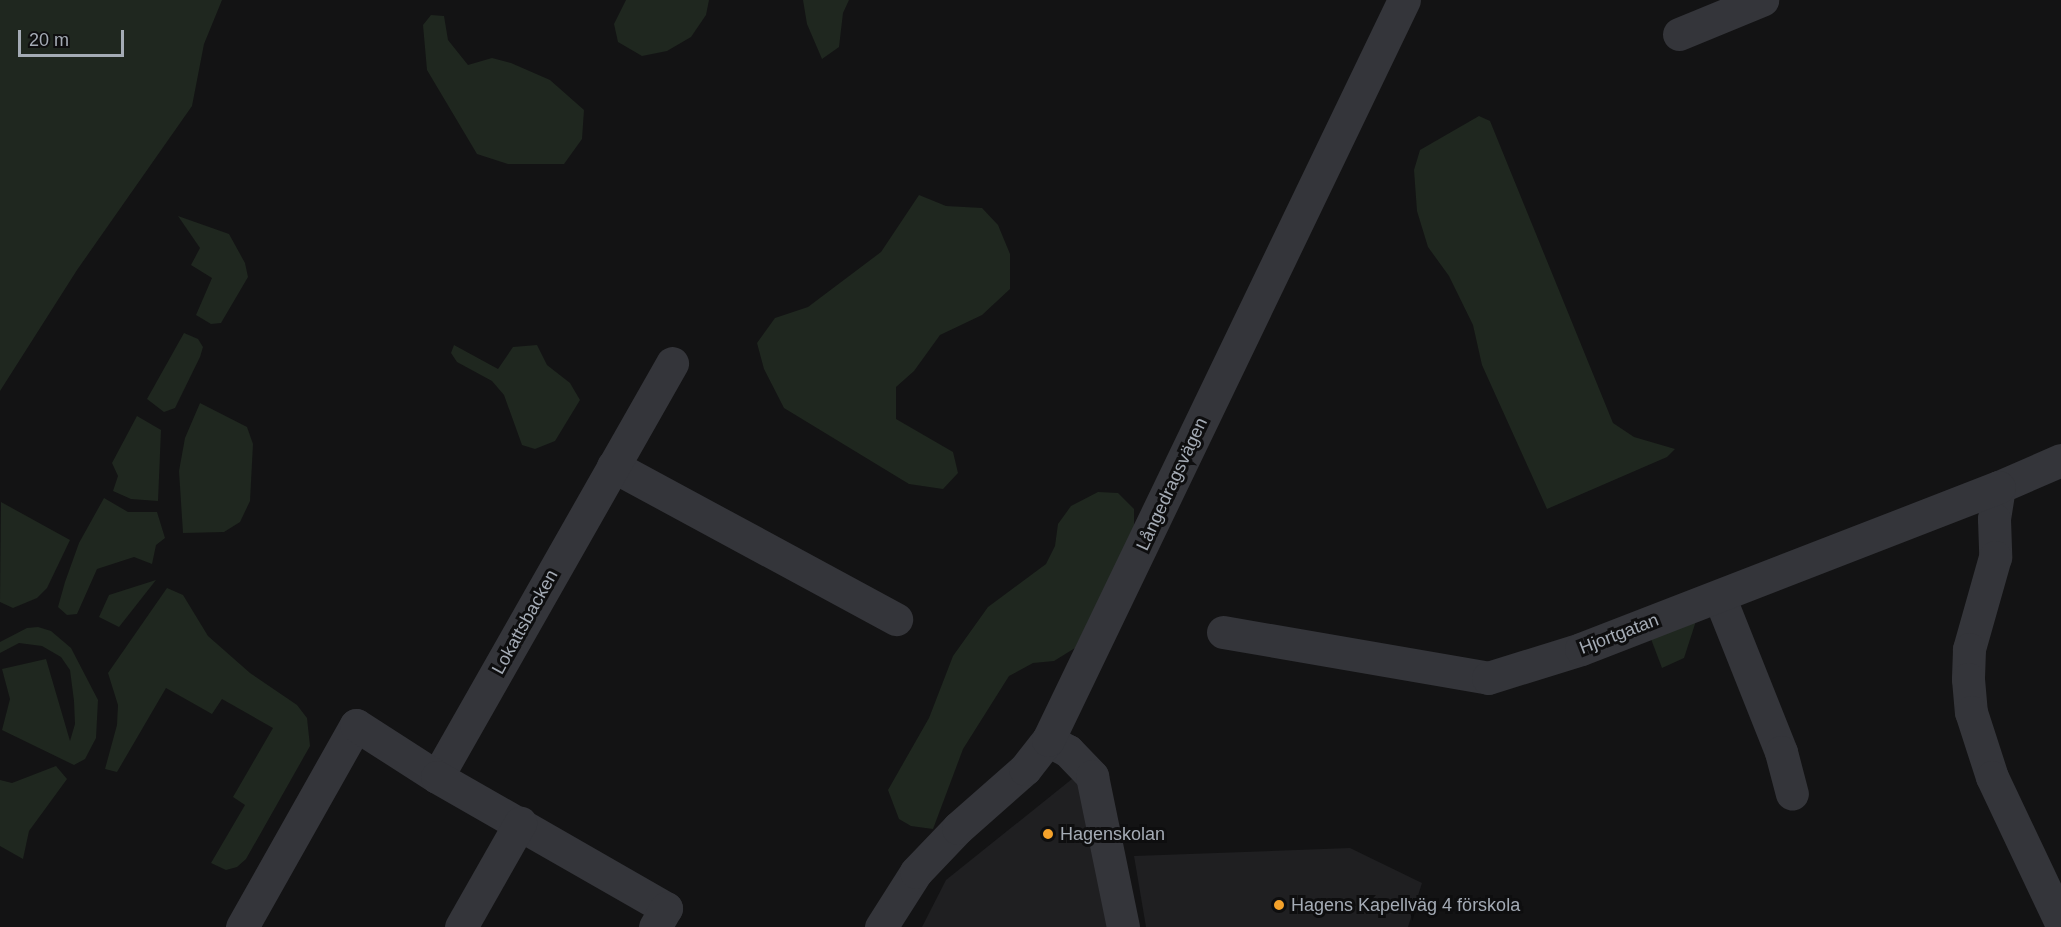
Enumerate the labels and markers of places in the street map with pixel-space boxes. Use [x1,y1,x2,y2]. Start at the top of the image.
place label: Hagenskolan [1060,823,1165,845]
marker: Hagenskolan [1041,827,1055,841]
place label: Hagens Kapellväg 4 förskola [1291,894,1520,916]
marker: Hagens Kapellväg 4 förskola [1272,898,1286,912]

